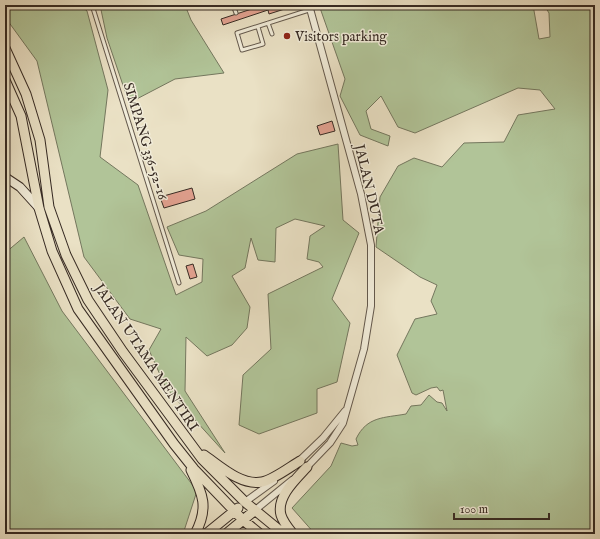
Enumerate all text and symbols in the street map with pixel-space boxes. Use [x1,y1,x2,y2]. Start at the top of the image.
place label: Visitors parking [294,28,387,46]
marker: Visitors parking [282,31,292,41]
street label: SIMPANG 336-52-16 [119,80,172,203]
street label: JALAN DUTA [349,141,388,236]
street label: JALAN UTAMA MENTIRI [89,279,202,435]
scale bar [454,495,549,521]
text: 100 m [460,502,488,517]

